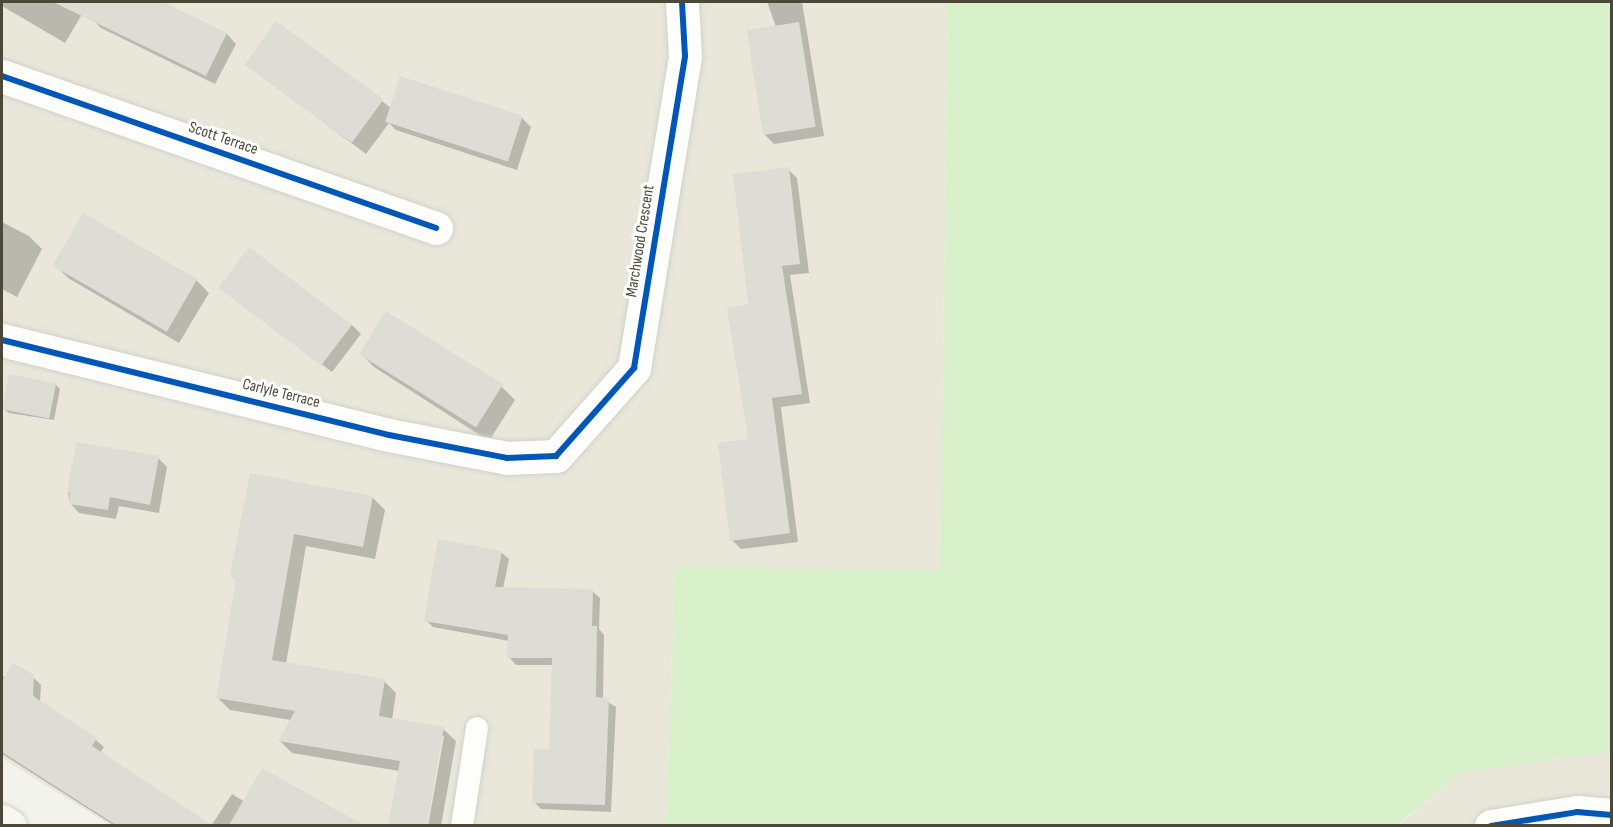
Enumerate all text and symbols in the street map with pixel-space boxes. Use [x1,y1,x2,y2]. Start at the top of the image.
street label: Scott Terrace [186,118,260,160]
street label: Marchwood Crescent [623,183,659,299]
street label: Carlyle Terrace [240,375,322,413]

